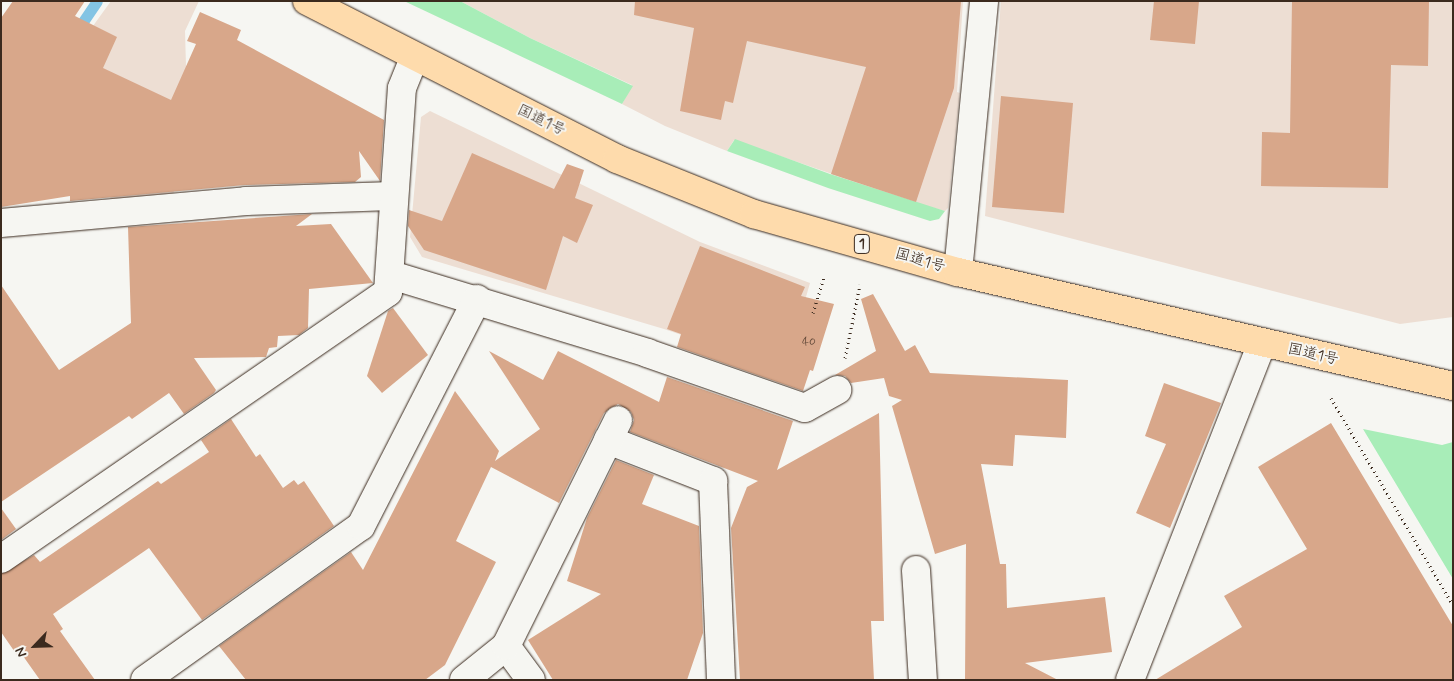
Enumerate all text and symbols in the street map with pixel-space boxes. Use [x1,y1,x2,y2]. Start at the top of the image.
street label: 国道1号 [514,102,568,140]
road number: 1 [853,232,871,255]
street label: 国道1号 [893,245,947,277]
house number: 40 [802,336,816,350]
street label: 国道1号 [1286,340,1340,370]
north arrow [10,621,60,671]
text: N [11,644,31,660]

